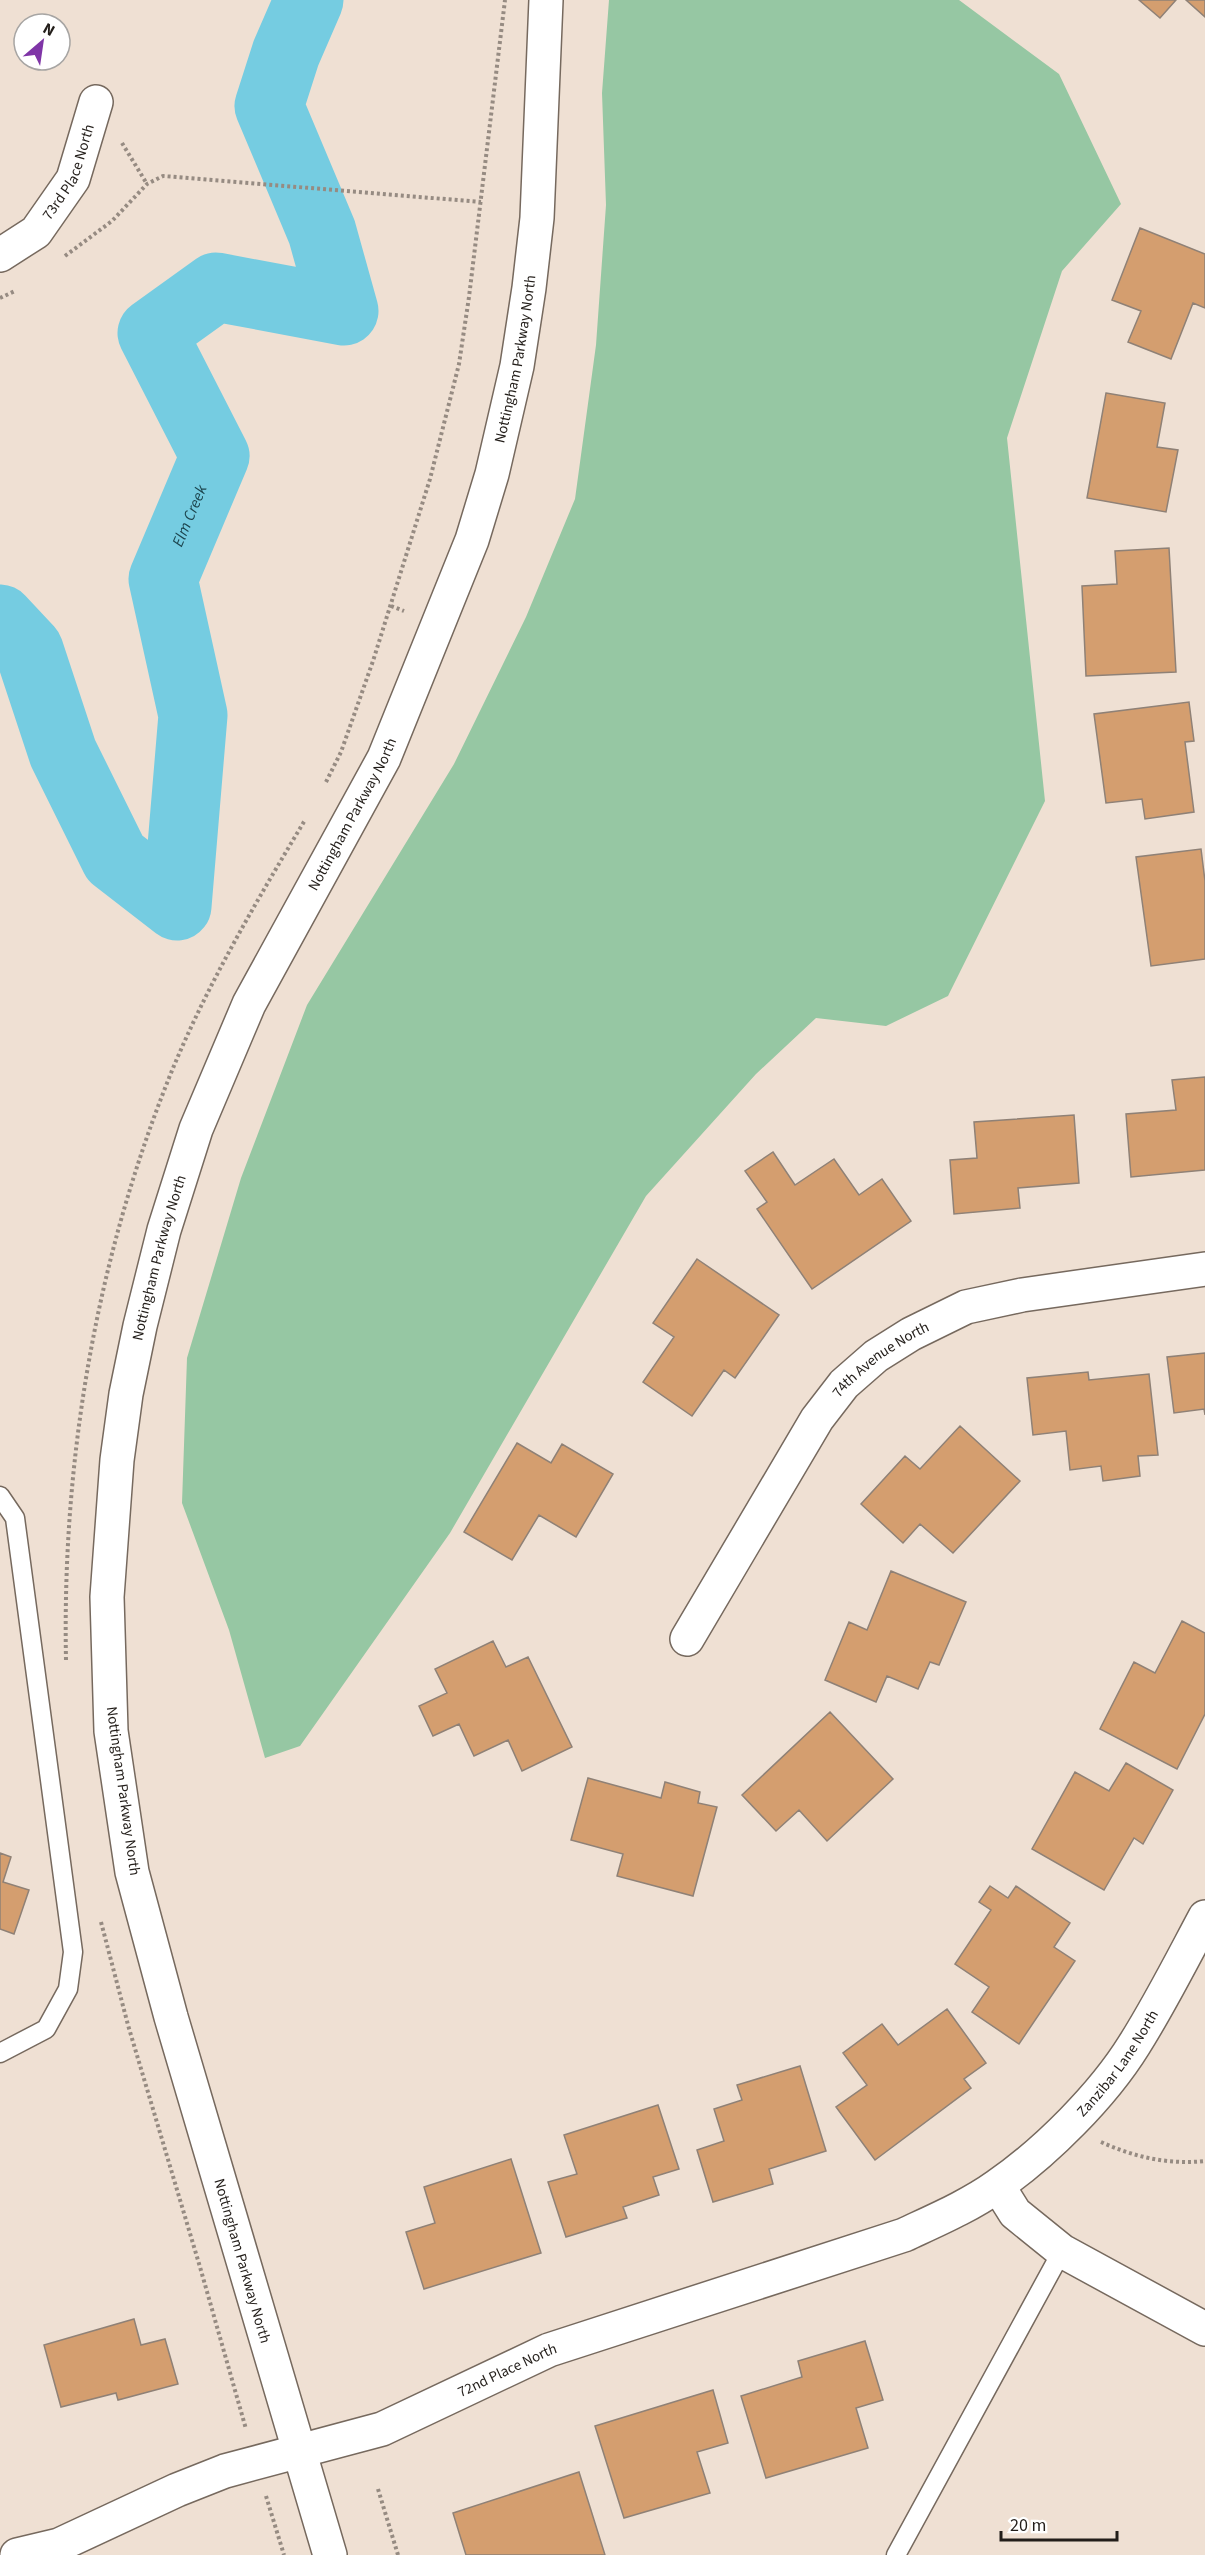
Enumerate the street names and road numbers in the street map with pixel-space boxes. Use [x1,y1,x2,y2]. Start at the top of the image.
street label: 73rd Place North [37,121,99,224]
street label: Nottingham Parkway North [489,274,541,445]
street label: Nottingham Parkway North [303,735,402,894]
street label: Nottingham Parkway North [127,1172,191,1342]
street label: 74th Avenue North [827,1316,933,1402]
street label: Nottingham Parkway North [101,1705,145,1877]
street label: Zanzibar Lane North [1072,2006,1163,2121]
street label: Nottingham Parkway North [208,2176,276,2346]
street label: 72nd Place North [454,2338,559,2402]

